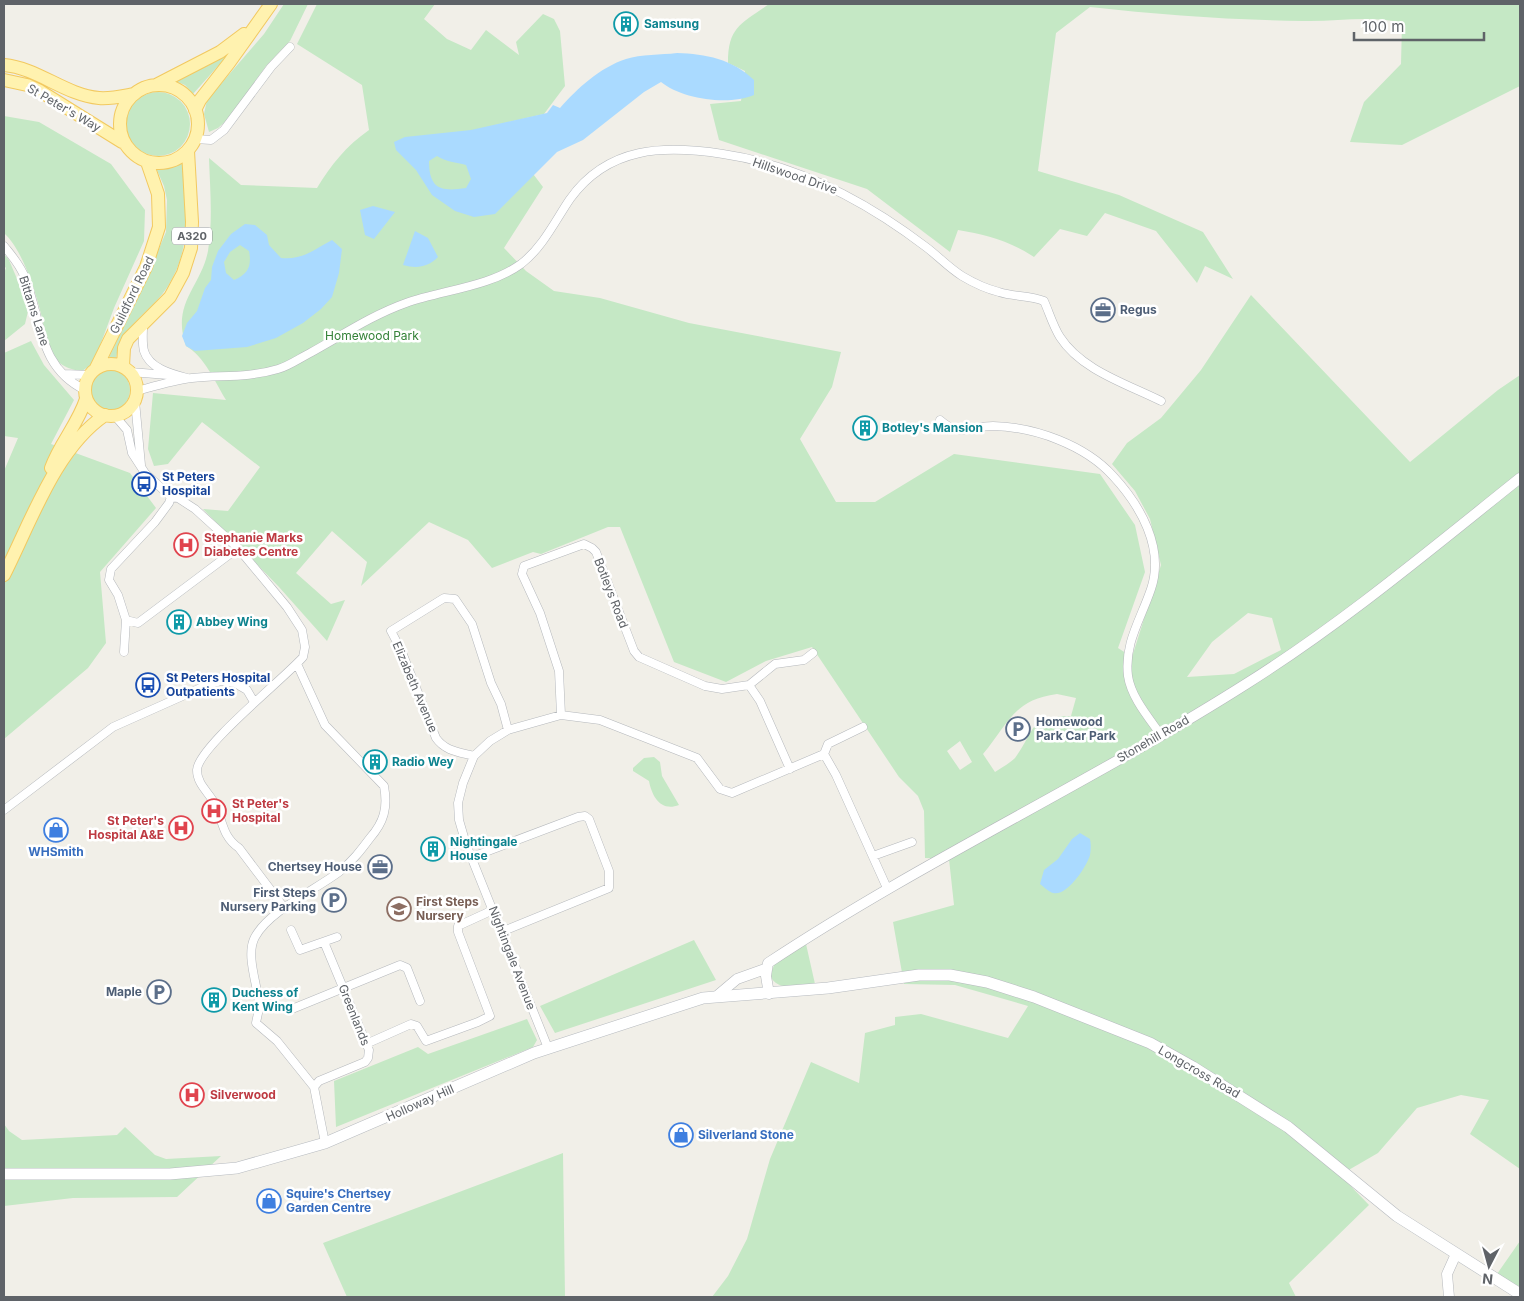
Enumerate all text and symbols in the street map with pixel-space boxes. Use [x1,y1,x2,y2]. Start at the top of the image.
scale bar [1354,10,1484,42]
building icon: Samsung [613,11,639,37]
place label: Samsung [644,16,699,31]
text: 100 m [1362,17,1404,36]
street label: St Peter's Way [25,80,104,135]
street label: Hillswood Drive [751,154,839,197]
road number: A320 [172,228,212,245]
street label: Guildford Road [106,254,157,336]
street label: Bittams Lane [16,274,53,348]
office icon: Regus [1090,297,1116,323]
place label: Regus [1120,302,1157,317]
park label: Homewood Park [325,328,419,343]
building icon: Botley's Mansion [852,415,878,441]
place label: Botley's Mansion [882,420,983,435]
place label: St Peters Hospital [162,469,215,498]
bus stop icon: St Peters Hospital [131,471,157,497]
place label: Stephanie Marks Diabetes Centre [204,530,303,559]
hospital icon: Stephanie Marks Diabetes Centre [173,532,199,558]
street label: Botleys Road [591,556,632,630]
building icon: Abbey Wing [166,609,192,635]
place label: Abbey Wing [196,614,268,629]
street label: Elizabeth Avenue [390,639,441,735]
place label: St Peters Hospital Outpatients [166,670,270,699]
bus stop icon: St Peters Hospital Outpatients [135,672,161,698]
street label: Stonehill Road [1114,712,1192,765]
place label: Homewood Park Car Park [1036,714,1116,743]
parking icon: Homewood Park Car Park [1005,716,1031,742]
building icon: Radio Wey [362,749,388,775]
place label: Radio Wey [392,754,455,769]
place label: St Peter's Hospital [232,796,289,825]
hospital icon: St Peter's Hospital [201,798,227,824]
place label: St Peter's Hospital A&E [88,813,164,842]
hospital icon: St Peter's Hospital A&E [168,815,194,841]
shop icon: WHSmith [43,817,69,843]
place label: Nightingale House [450,834,518,863]
building icon: Nightingale House [420,836,446,862]
place label: WHSmith [28,844,84,859]
office icon: Chertsey House [367,854,393,880]
place label: Chertsey House [268,859,362,874]
place label: First Steps Nursery Parking [221,885,316,914]
parking icon: First Steps Nursery Parking [321,887,347,913]
place label: First Steps Nursery [416,894,479,923]
school or university icon: First Steps Nursery [386,896,412,922]
street label: Nightingale Avenue [486,904,539,1012]
parking icon: Maple [146,979,172,1005]
street label: Greenlands [335,982,374,1048]
place label: Maple [106,984,142,999]
place label: Duchess of Kent Wing [232,985,298,1014]
building icon: Duchess of Kent Wing [201,987,227,1013]
street label: Longcross Road [1156,1042,1243,1101]
street label: Holloway Hill [383,1081,456,1124]
hospital icon: Silverwood [179,1082,205,1108]
place label: Silverwood [210,1087,276,1102]
shop icon: Silverland Stone [668,1122,694,1148]
place label: Silverland Stone [698,1127,794,1142]
place label: Squire's Chertsey Garden Centre [286,1186,392,1215]
shop icon: Squire's Chertsey Garden Centre [256,1188,282,1214]
north arrow [1464,1241,1514,1291]
text: N [1481,1270,1494,1288]

